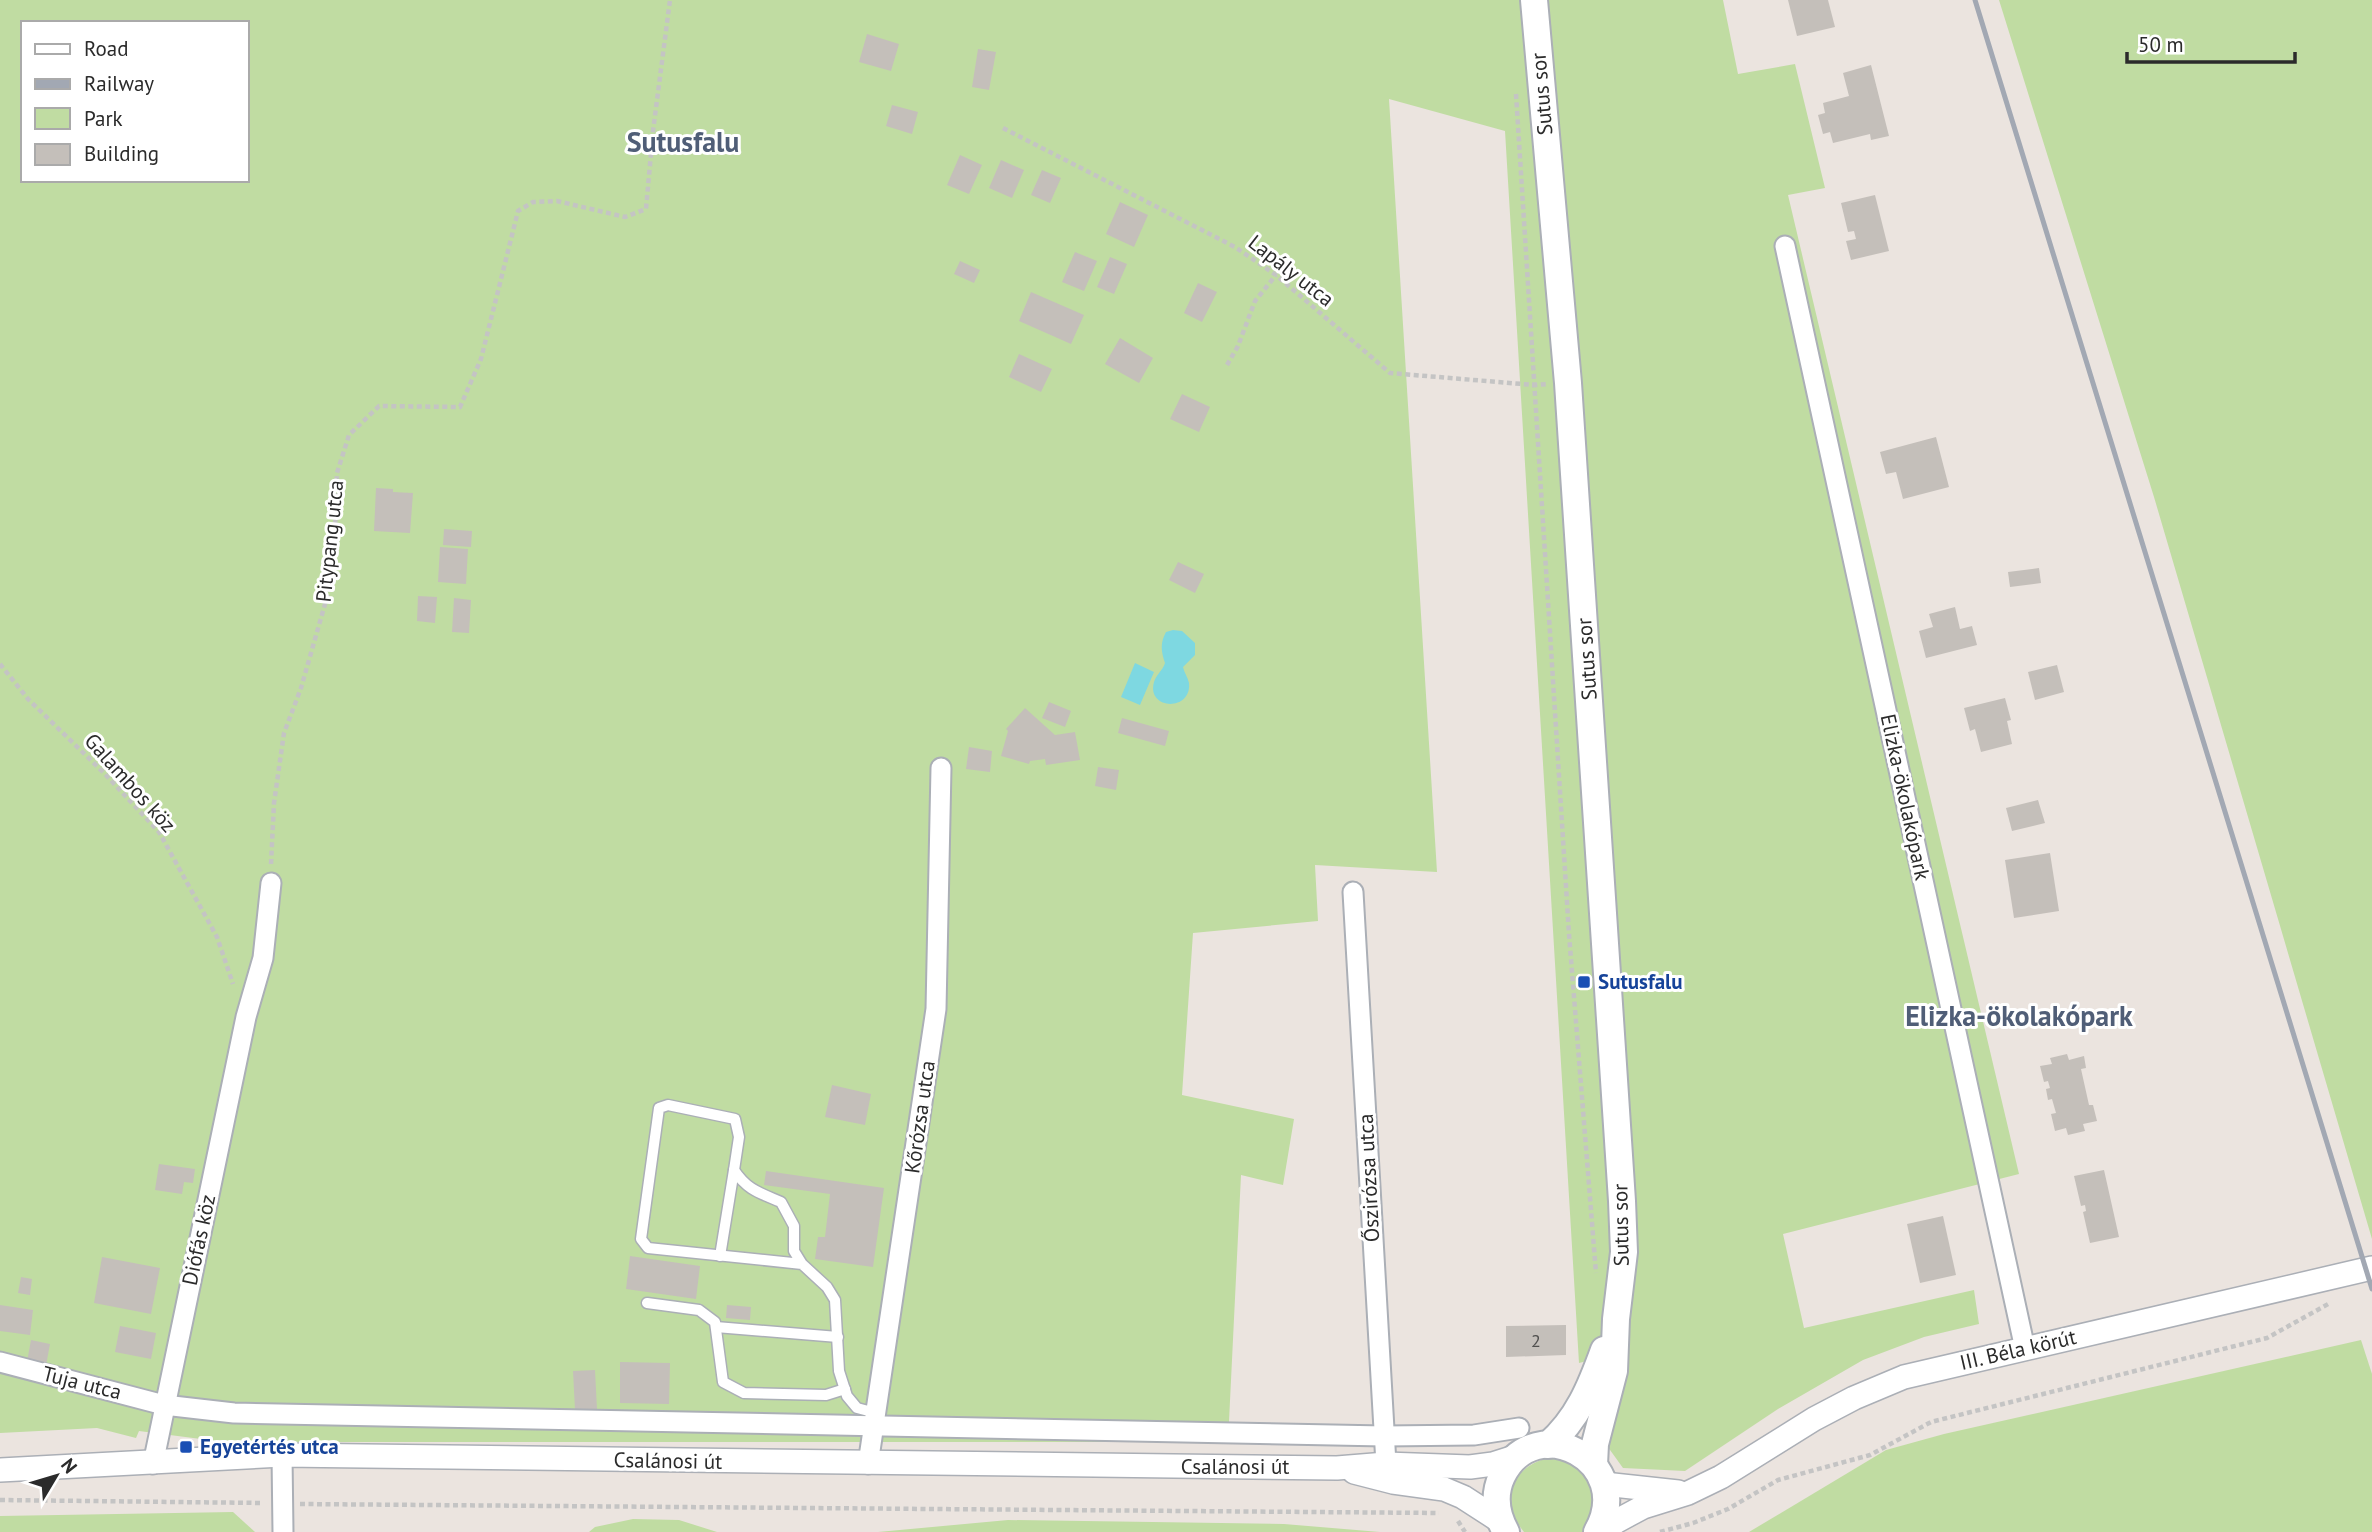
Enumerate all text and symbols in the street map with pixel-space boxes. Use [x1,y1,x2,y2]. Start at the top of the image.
legend [21,21,248,182]
scale bar [2127,21,2295,65]
text: 50 m [2138,31,2184,58]
text: Road [84,35,128,62]
street label: Sutus sor [1524,52,1559,136]
text: Railway [84,70,154,97]
text: Park [84,105,123,132]
district label: Sutusfalu [627,123,739,160]
text: Building [84,140,159,167]
street label: Lapály utca [1243,229,1340,312]
street label: Pitypang utca [310,479,349,603]
street label: Sutus sor [1570,617,1603,701]
street label: Elizka-ökolakópark [1875,711,1936,883]
street label: Galambos köz [79,728,182,838]
place label: Sutusfalu [1598,968,1683,995]
marker: Sutusfalu [1576,974,1592,990]
district label: Elizka-ökolakópark [1905,997,2133,1034]
street label: Kőrózsa utca [898,1059,941,1175]
street label: Őszirózsa utca [1352,1113,1385,1243]
street label: Sutus sor [1606,1183,1635,1267]
street label: Diófás köz [176,1192,221,1288]
street label: III. Béla körút [1957,1323,2079,1376]
house number: 2 [1531,1329,1541,1352]
street label: Tuja utca [40,1360,124,1405]
place label: Egyetértés utca [200,1433,339,1460]
marker: Egyetértés utca [178,1439,194,1455]
north arrow [21,1441,91,1511]
street label: Csalánosi út [613,1446,723,1475]
text: N [56,1453,83,1478]
street label: Csalánosi út [1181,1453,1289,1480]

